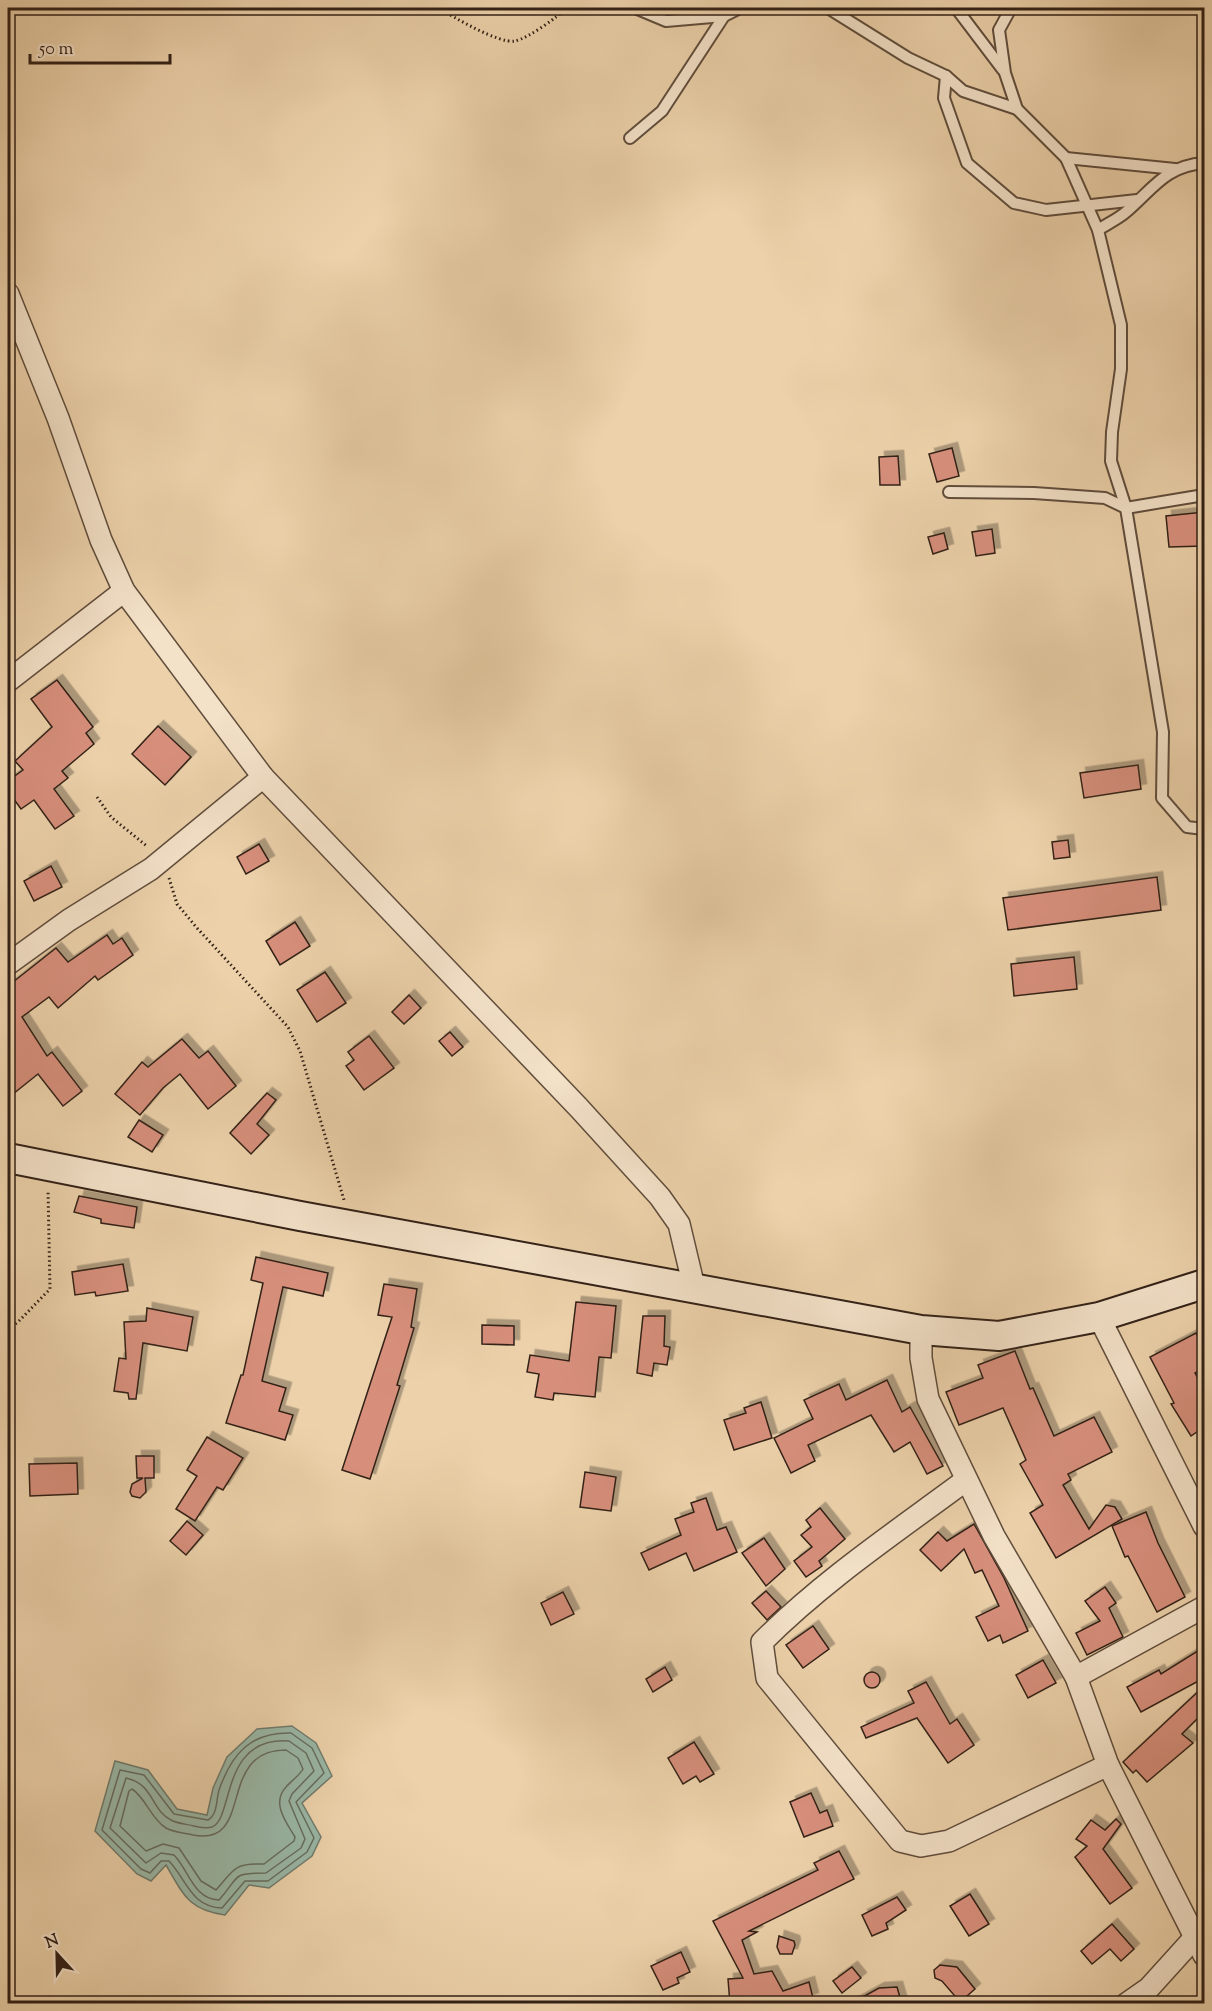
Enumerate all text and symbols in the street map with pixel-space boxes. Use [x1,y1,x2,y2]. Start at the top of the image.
scale bar [30,27,170,65]
text: 50 m [38,37,74,63]
north arrow [27,1924,87,1984]
text: N [42,1929,63,1955]

